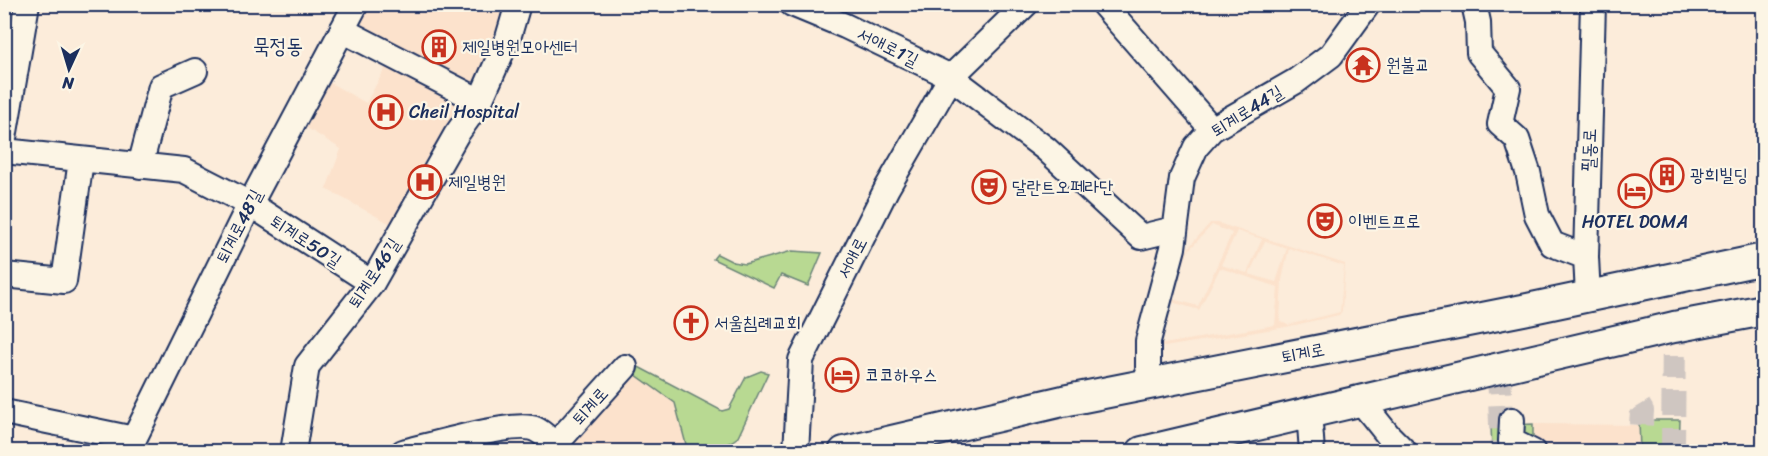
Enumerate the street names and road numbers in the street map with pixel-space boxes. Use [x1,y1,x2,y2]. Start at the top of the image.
street label: 서애로1길 [851,18,925,76]
street label: 퇴계로44길 [1204,76,1290,146]
street label: 필동로 [1572,128,1606,172]
street label: 퇴계로48길 [207,183,272,269]
street label: 퇴계로50길 [264,206,349,277]
street label: 퇴계로46길 [339,231,409,315]
street label: 서애로 [828,231,876,285]
street label: 퇴계로 [1279,333,1327,373]
street label: 퇴계로 [564,379,616,433]

